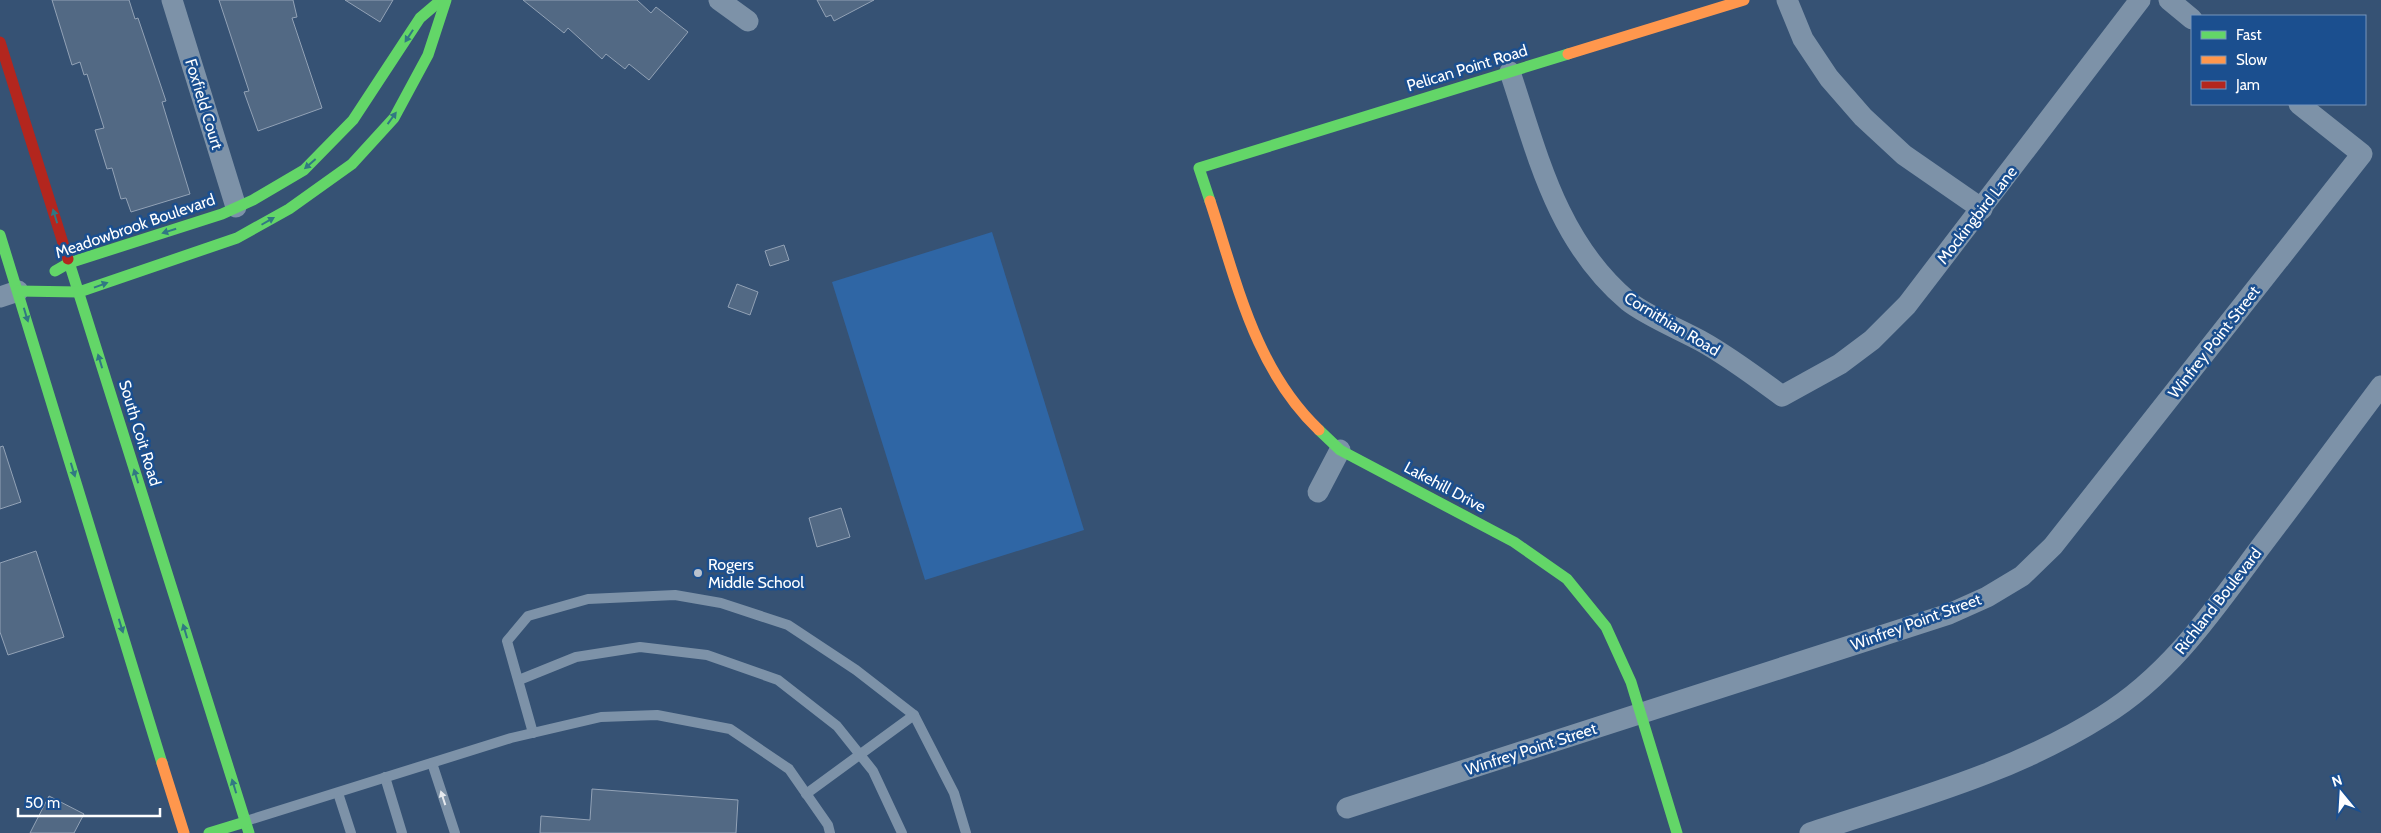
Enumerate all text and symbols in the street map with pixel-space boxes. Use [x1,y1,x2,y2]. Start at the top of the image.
legend [2191,15,2366,105]
text: Fast [2236,26,2261,44]
one-way arrow [404,29,413,43]
street label: Pelican Point Road [1404,41,1530,95]
text: Slow [2236,51,2267,69]
street label: Foxfield Court [181,56,227,152]
text: Jam [2235,76,2260,94]
one-way arrow [387,112,398,125]
one-way arrow [305,158,317,170]
street label: Mockingbird Lane [1933,162,2021,268]
street label: Meadowbrook Boulevard [53,190,217,262]
one-way arrow [50,209,58,224]
one-way arrow [262,216,275,225]
one-way arrow [162,228,177,236]
one-way arrow [93,280,108,288]
street label: Winfrey Point Street [2164,282,2264,402]
street label: Cornithian Road [1621,288,1723,360]
one-way arrow [22,308,30,323]
one-way arrow [96,354,104,369]
street label: South Coit Road [115,378,165,488]
street label: Lakehill Drive [1401,458,1489,516]
one-way arrow [70,463,78,478]
one-way arrow [132,469,140,484]
street label: Richland Boulevard [2171,544,2265,658]
place label: Rogers Middle School [708,555,804,592]
marker: Rogers Middle School [692,567,704,579]
street label: Winfrey Point Street [1848,589,1984,654]
one-way arrow [117,618,125,633]
one-way arrow [181,624,189,639]
street label: Winfrey Point Street [1463,719,1600,779]
north arrow [2316,768,2366,818]
text: N [2329,771,2344,791]
one-way arrow [230,779,237,794]
scale bar [18,786,160,818]
one-way arrow [439,790,447,805]
text: 50 m [25,794,60,812]

